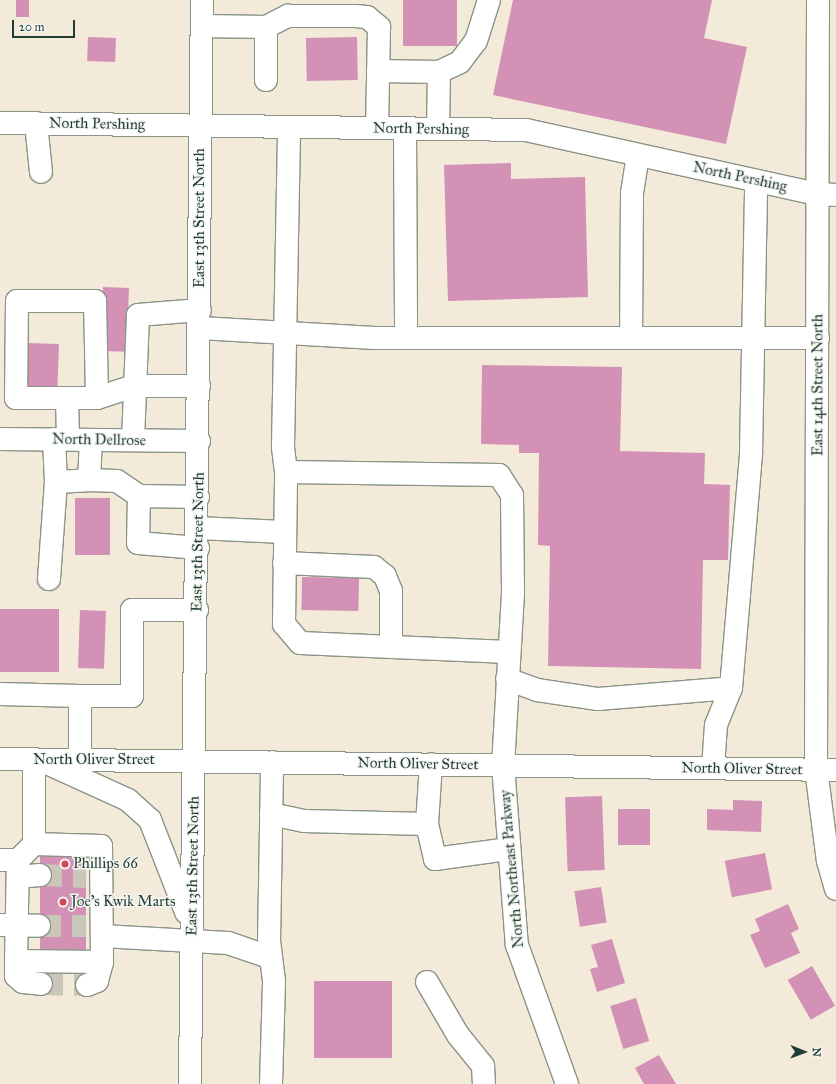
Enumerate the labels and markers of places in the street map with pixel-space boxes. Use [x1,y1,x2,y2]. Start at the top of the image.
place label: Phillips 66 [73,855,138,873]
marker: Phillips 66 [60,859,70,869]
place label: Joe's Kwik Marts [71,893,175,911]
marker: Joe's Kwik Marts [58,897,68,907]

